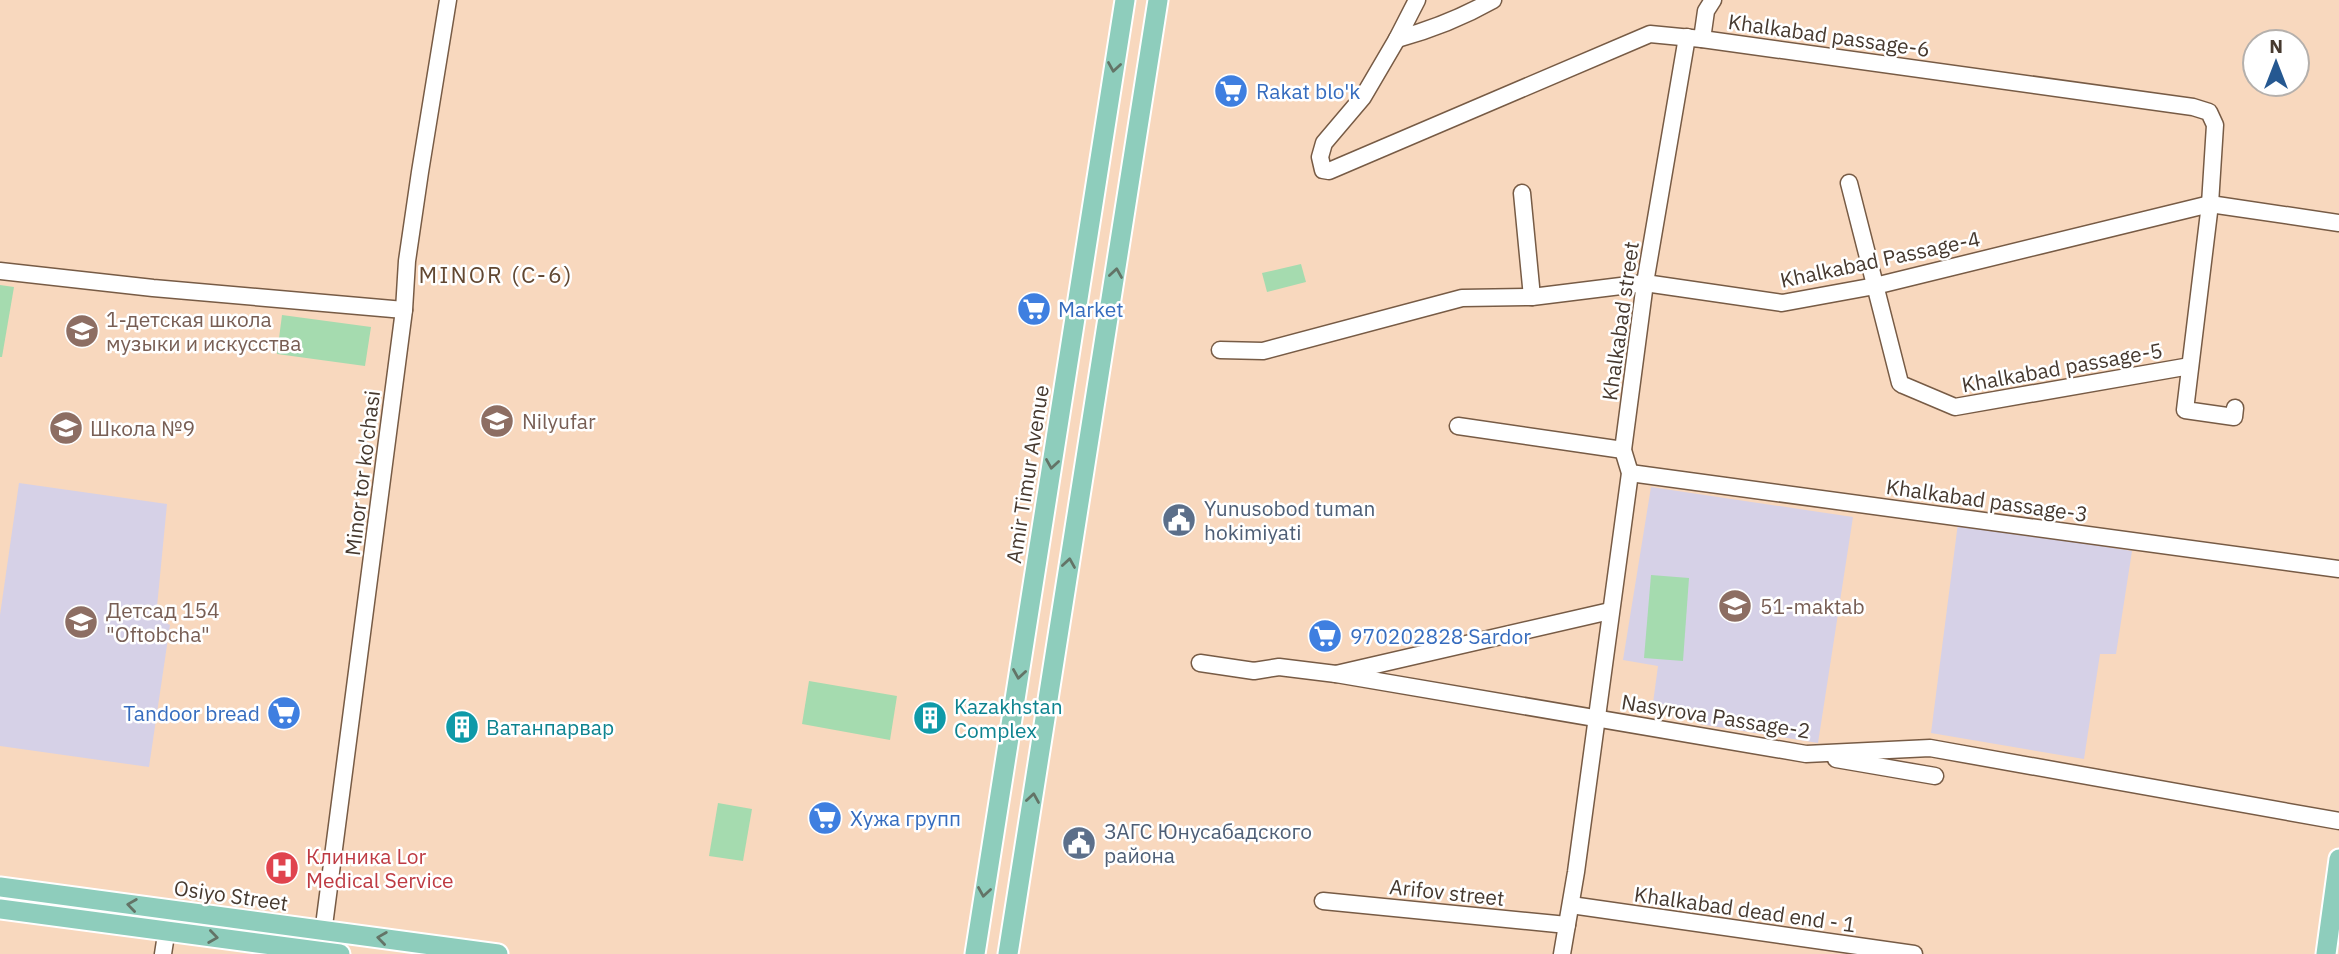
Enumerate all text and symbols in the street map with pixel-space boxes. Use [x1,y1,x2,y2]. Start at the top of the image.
street label: Khalkabad passage-6 [1726,7,1932,63]
north arrow [2241,28,2311,98]
text: N [2269,34,2283,58]
one-way arrow [1107,62,1122,73]
supermarket icon: Rakat blo'k [1212,72,1250,110]
place label: Rakat blo'k [1256,77,1360,105]
street label: Khalkabad Passage-4 [1777,224,1983,294]
street label: Khalkabad street [1595,240,1645,402]
district label: MINOR (C-6) [419,259,573,289]
one-way arrow [1108,267,1123,279]
supermarket icon: Market [1015,290,1053,328]
place label: Market [1058,295,1124,323]
place label: 1-детская школа музыки и искусства [106,305,301,357]
school or university icon: 1-детская школа музыки и искусства [63,312,101,350]
street label: Khalkabad passage-5 [1959,336,2165,398]
street label: Amir Timur Avenue [999,383,1055,565]
street label: Minor tor ko'chasi [338,389,386,557]
school or university icon: Nilyufar [478,402,516,440]
place label: Nilyufar [522,407,596,435]
school or university icon: Школа №9 [47,409,85,447]
place label: Школа №9 [90,414,195,442]
one-way arrow [1045,458,1060,470]
street label: Khalkabad passage-3 [1884,472,2090,528]
place label: Yunusobod tuman hokimiyati [1204,494,1375,546]
public building icon: Yunusobod tuman hokimiyati [1160,501,1198,539]
one-way arrow [1062,557,1077,569]
school or university icon: 51-maktab [1716,587,1754,625]
place label: 51-maktab [1760,592,1865,620]
place label: Детсад 154 "Oftobcha" [106,596,220,648]
school or university icon: Детсад 154 "Oftobcha" [62,603,100,641]
supermarket icon: 970202828 Sardor [1306,617,1344,655]
place label: 970202828 Sardor [1350,622,1531,650]
one-way arrow [1012,668,1027,680]
street label: Nasyrova Passage-2 [1620,687,1812,745]
place label: Kazakhstan Complex [954,692,1063,744]
supermarket icon: Tandoor bread [265,694,303,732]
place label: Tandoor bread [123,699,260,727]
building icon: Kazakhstan Complex [911,699,949,737]
building icon: Ватанпарвар [443,708,481,746]
place label: Ватанпарвар [486,713,614,741]
one-way arrow [1025,792,1040,804]
supermarket icon: Хужа групп [806,799,844,837]
place label: Хужа групп [850,804,961,832]
place label: ЗАГС Юнусабадского района [1104,817,1312,869]
public building icon: ЗАГС Юнусабадского района [1060,824,1098,862]
place label: Клиника Lor Medical Service [306,842,454,894]
hospital icon: Клиника Lor Medical Service [263,849,301,887]
street label: Arifov street [1388,872,1506,912]
street label: Osiyo Street [172,873,290,917]
street label: Khalkabad dead end - 1 [1632,880,1858,938]
one-way arrow [977,886,992,898]
one-way arrow [127,897,138,912]
one-way arrow [208,929,219,944]
one-way arrow [376,931,388,946]

